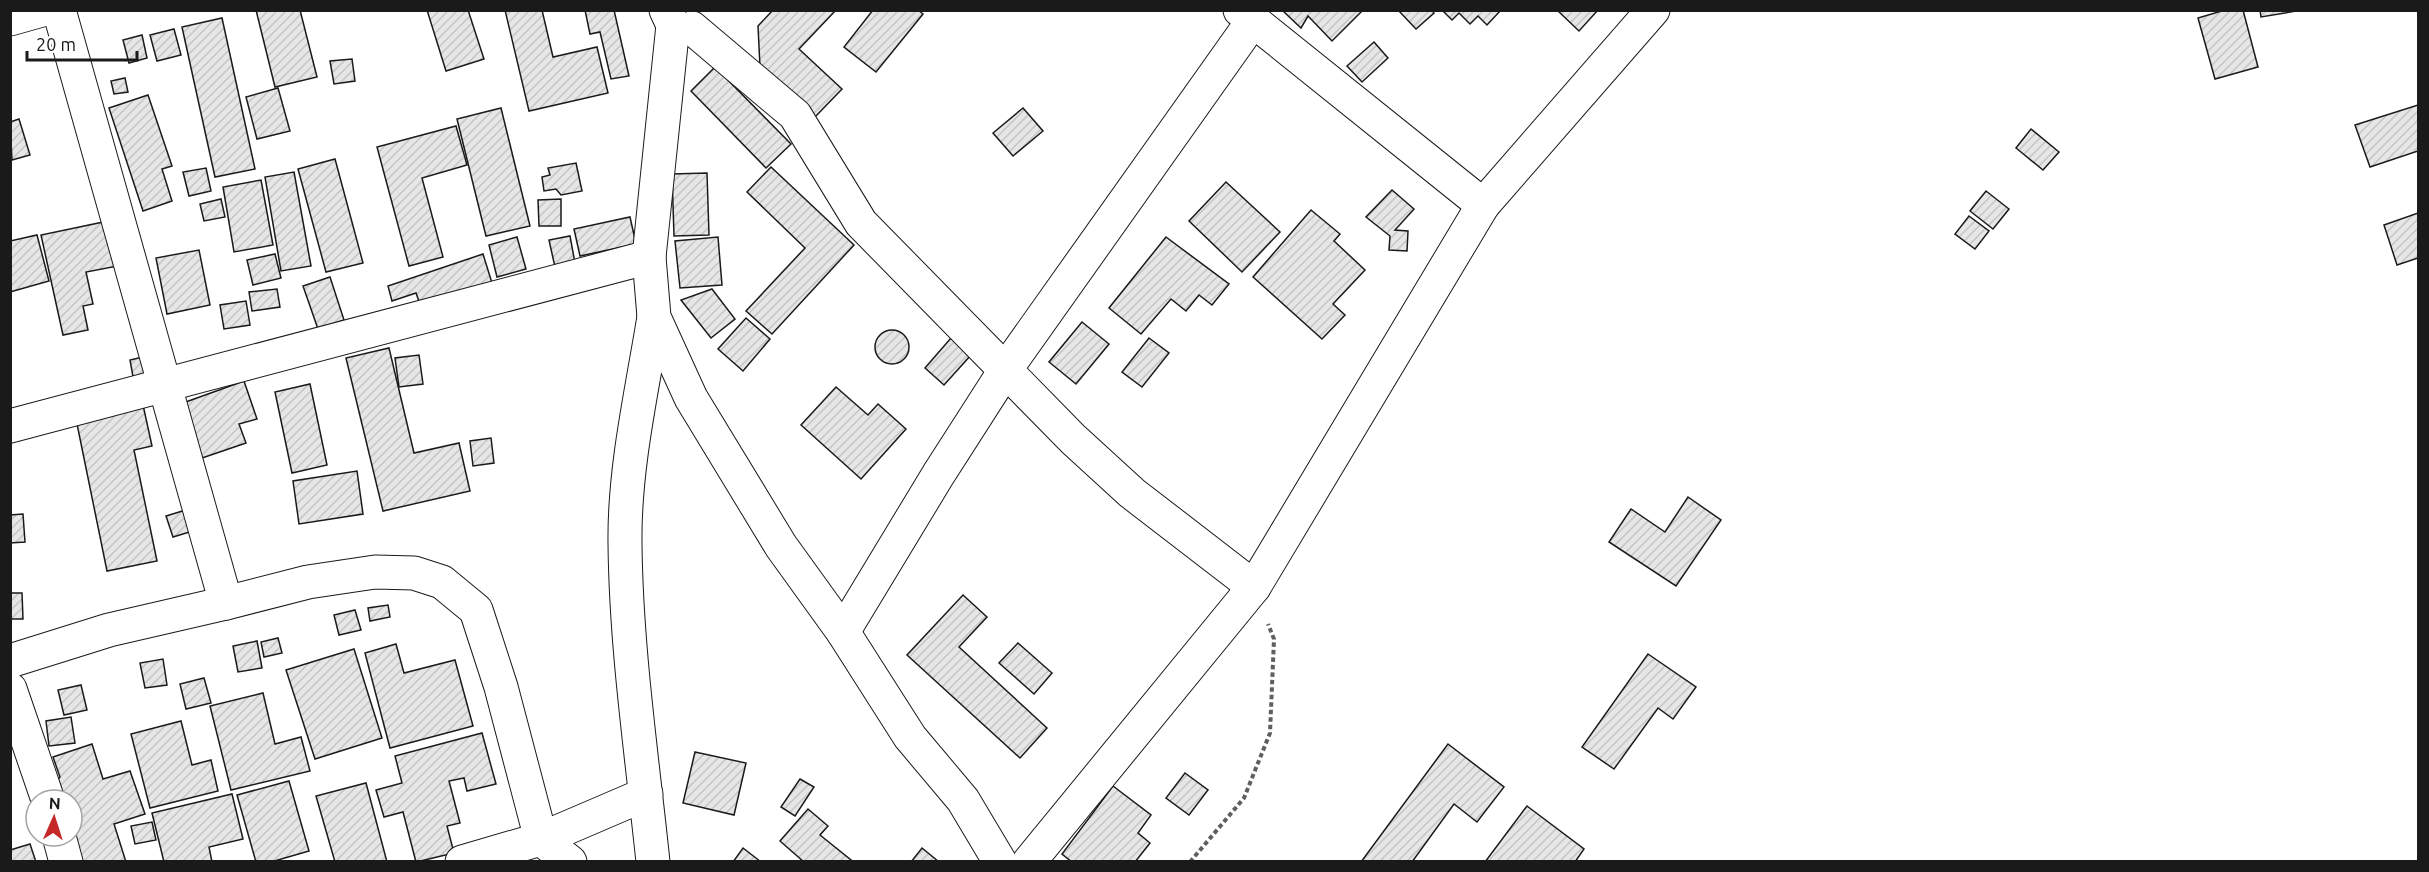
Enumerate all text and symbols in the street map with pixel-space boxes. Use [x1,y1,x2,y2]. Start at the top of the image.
scale bar [27,24,136,62]
text: 20 m [36,34,76,54]
north arrow [24,788,84,848]
text: N [48,794,61,812]

